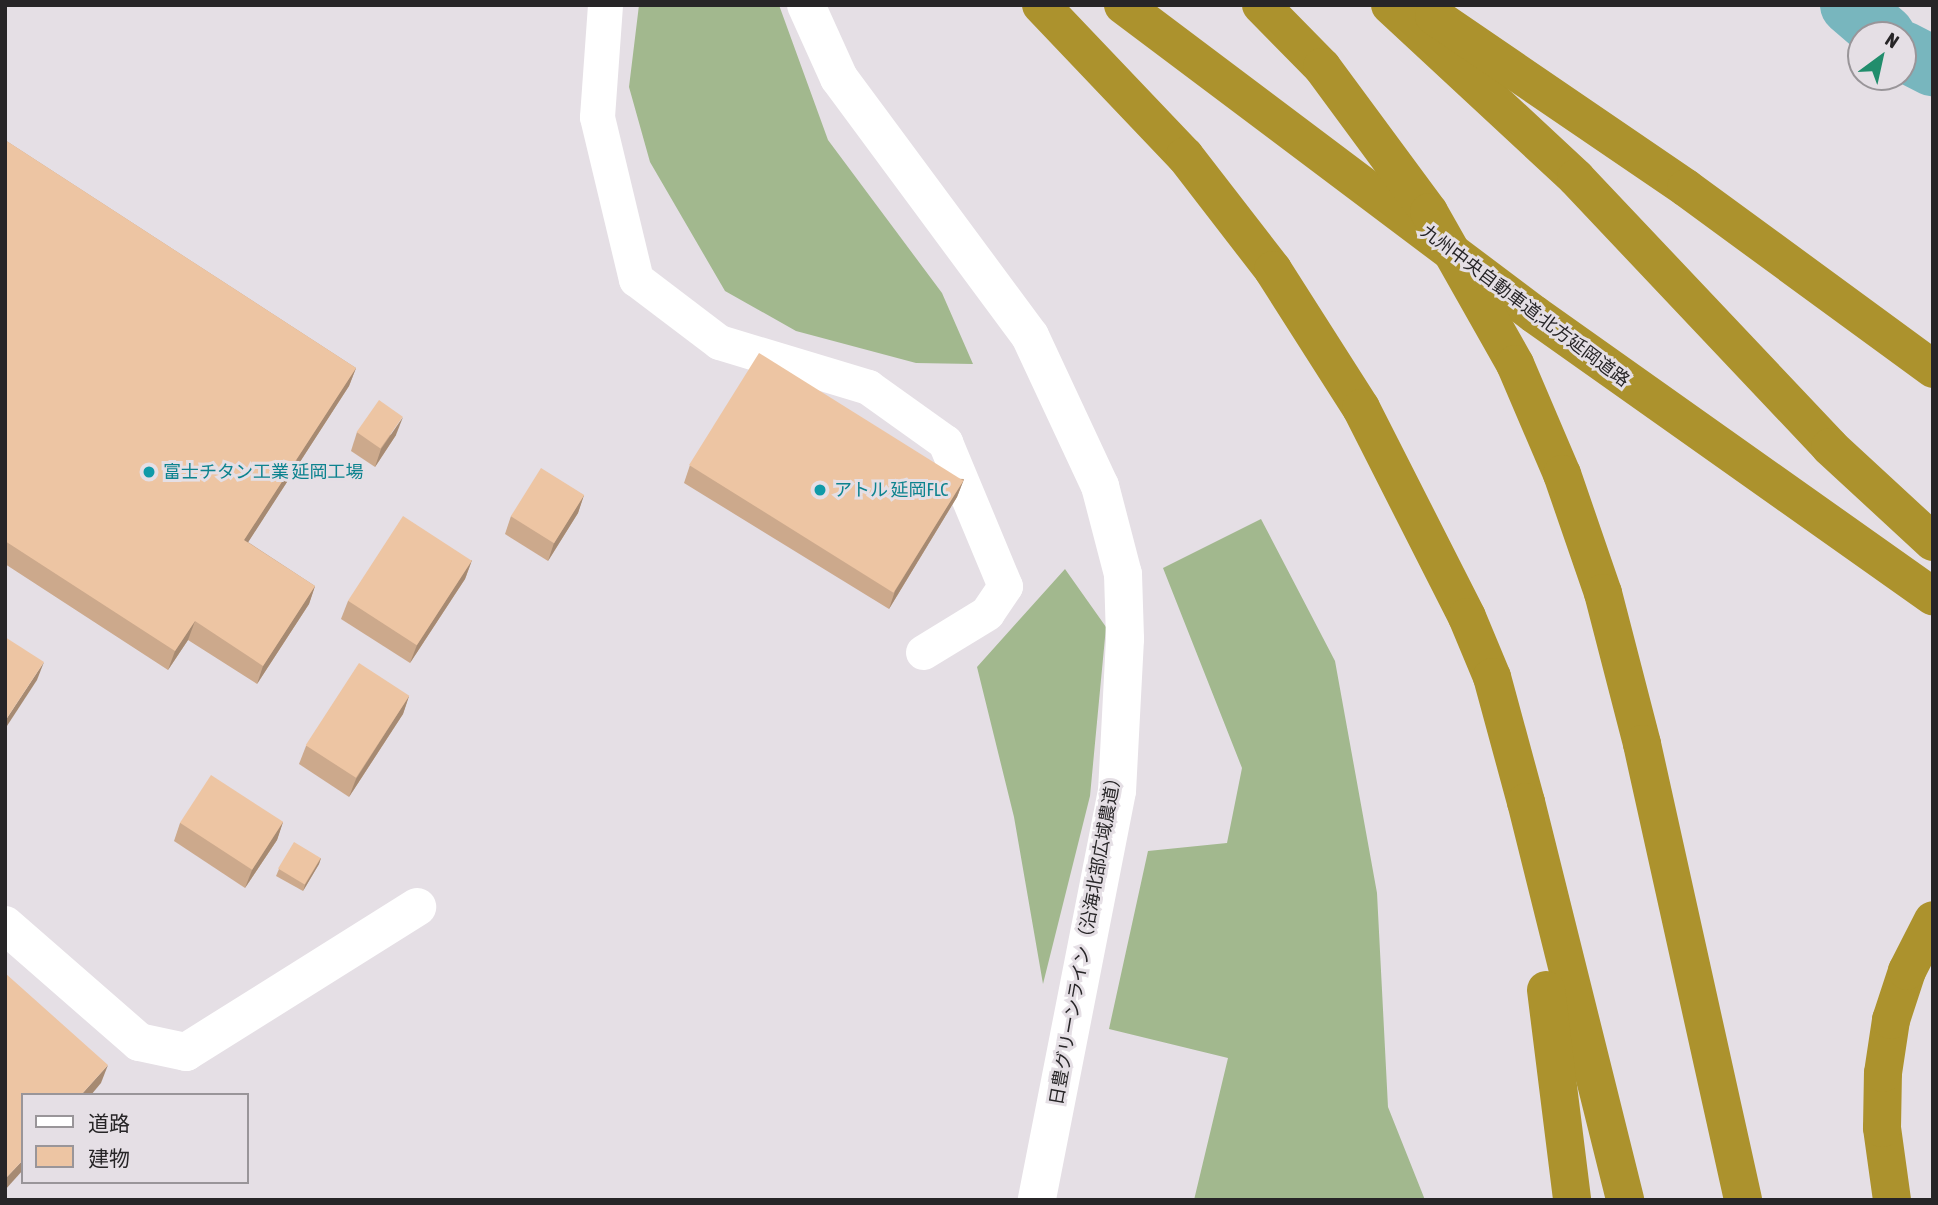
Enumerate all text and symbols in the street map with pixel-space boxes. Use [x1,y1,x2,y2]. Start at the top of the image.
north arrow [1847,21,1917,91]
text: N [1882,28,1903,52]
street label: 九州中央自動車道;北方延岡道路 [1417,221,1633,391]
place label: 富士チタン工業 延岡工場 [163,461,363,483]
marker: 富士チタン工業 延岡工場 [141,464,157,480]
place label: アトル 延岡FLC [834,479,948,501]
marker: アトル 延岡FLC [812,482,828,498]
street label: 日豊グリーンライン（沿海北部広域農道） [1046,767,1126,1107]
legend [21,1093,248,1184]
text: 道路 [88,1111,130,1135]
text: 建物 [88,1146,130,1170]

